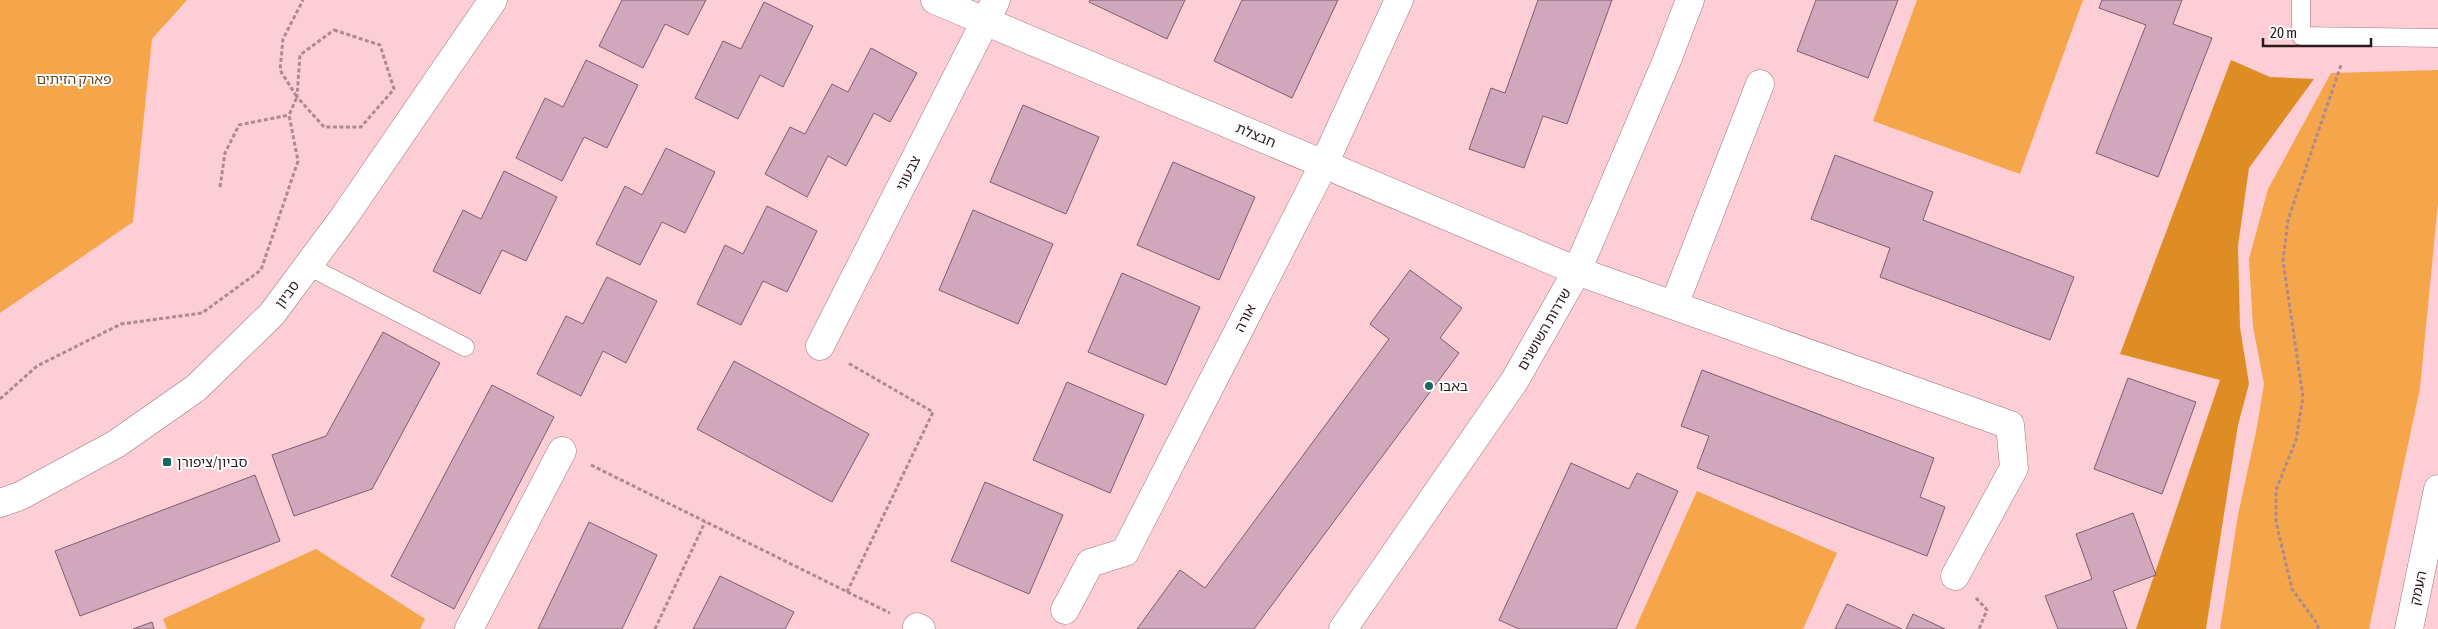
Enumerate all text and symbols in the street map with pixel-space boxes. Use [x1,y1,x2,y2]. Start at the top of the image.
scale bar [2263,15,2370,47]
text: 20 m [2270,24,2297,41]
park label: פארק הזיתים [36,71,112,87]
street label: חבצלת [1234,119,1278,151]
street label: צבעוני [892,153,924,193]
street label: סביון [272,277,302,311]
street label: שדרות השושנים [1514,285,1574,373]
street label: אורה [1231,301,1259,335]
place label: באבו [1439,378,1468,394]
marker: באבו [1423,380,1435,392]
place label: סביון/ציפורן [177,454,247,470]
marker: סביון/ציפורן [161,456,173,468]
street label: העמק [2407,569,2429,607]

